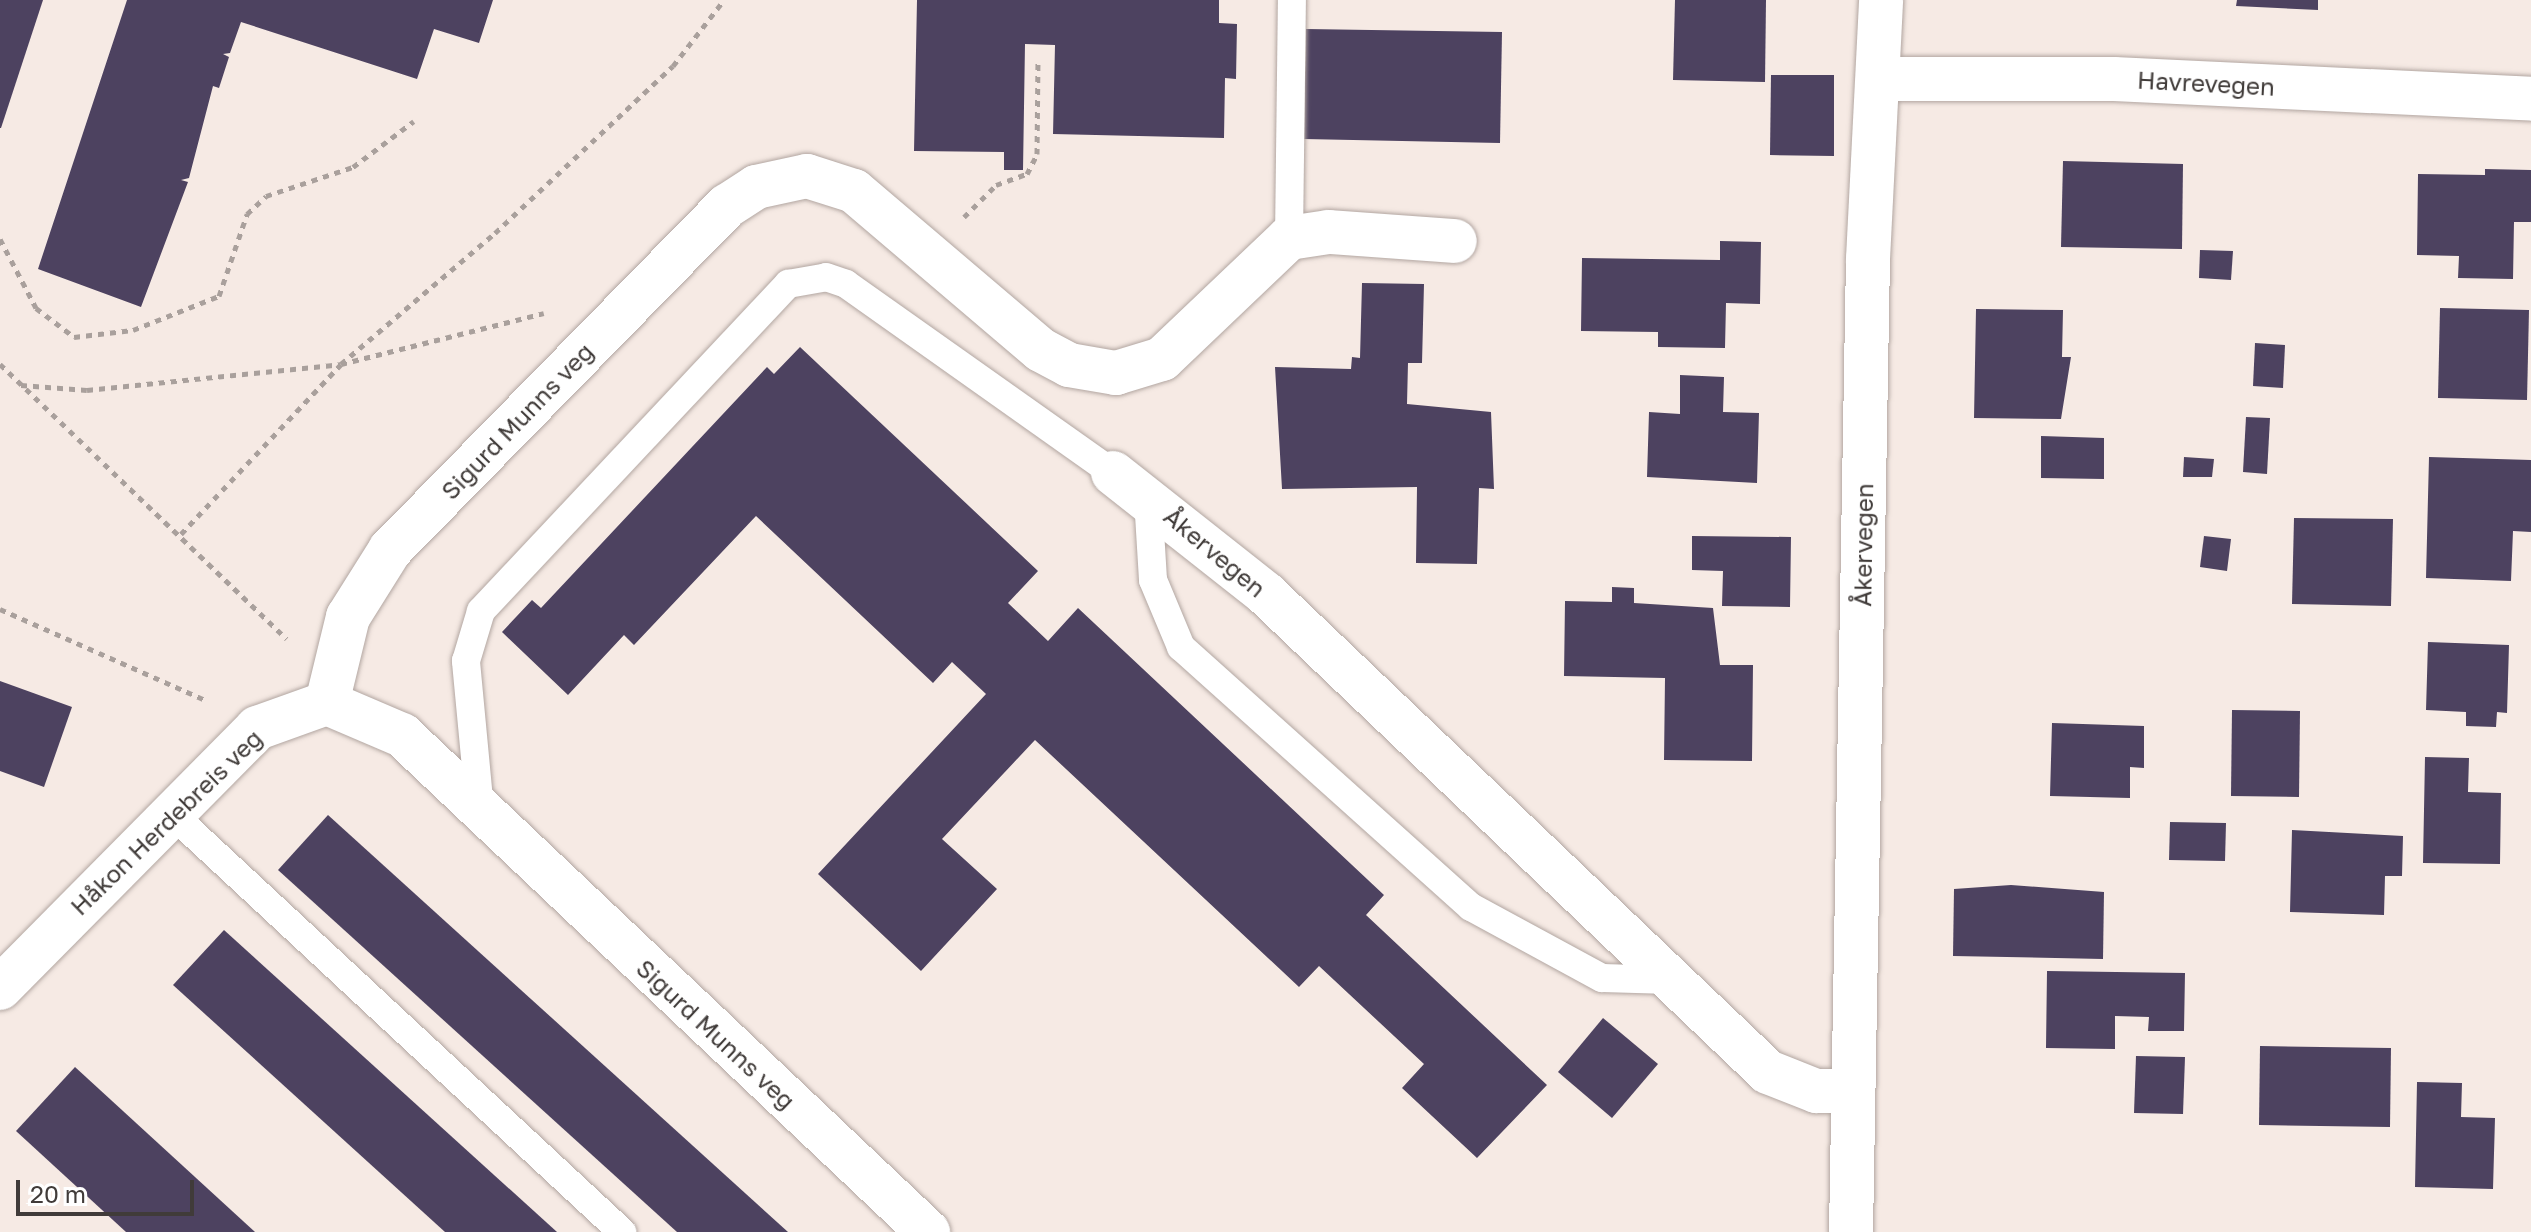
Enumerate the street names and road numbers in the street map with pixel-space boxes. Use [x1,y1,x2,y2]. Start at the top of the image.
street label: Havrevegen [2137,65,2275,101]
street label: Sigurd Munns veg [435,337,599,505]
street label: Åkervegen [1848,483,1878,607]
street label: Åkervegen [1158,501,1272,603]
street label: Håkon Herdebreis veg [64,723,268,921]
street label: Sigurd Munns veg [631,953,801,1115]

